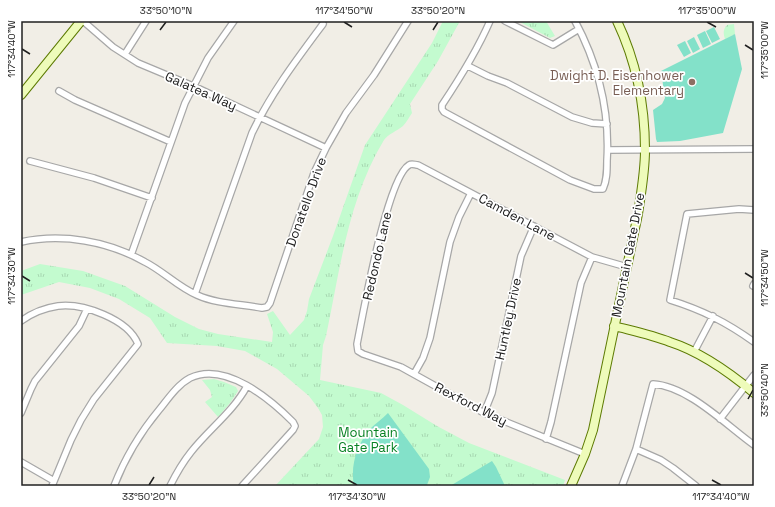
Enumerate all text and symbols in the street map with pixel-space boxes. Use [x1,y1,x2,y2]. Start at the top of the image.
text: 33°50'10"N [140,4,192,17]
text: 117°34'50"W [315,4,373,17]
text: 33°50'20"N [411,4,465,17]
text: 117°35'00"W [678,4,736,17]
text: 117°34'40"W [5,20,18,78]
text: 117°35'00"W [758,21,771,79]
place label: Dwight D. Eisenhower Elementary [550,67,684,99]
street label: Galatea Way [162,68,240,114]
marker: Dwight D. Eisenhower Elementary [687,77,697,87]
street label: Donatello Drive [282,155,330,249]
street label: Camden Lane [476,190,558,244]
street label: Mountain Gate Drive [608,191,648,319]
street label: Redondo Lane [359,210,395,302]
text: 117°34'30"W [5,247,18,305]
text: 117°34'50"W [758,249,771,307]
street label: Huntley Drive [491,276,525,362]
text: 33°50'40"N [758,363,771,417]
street label: Rexford Way [432,378,510,430]
park label: Mountain Gate Park [338,424,398,456]
text: 33°50'20"N [122,490,176,503]
text: 117°34'30"W [328,490,386,503]
text: 117°34'40"W [692,490,750,503]

